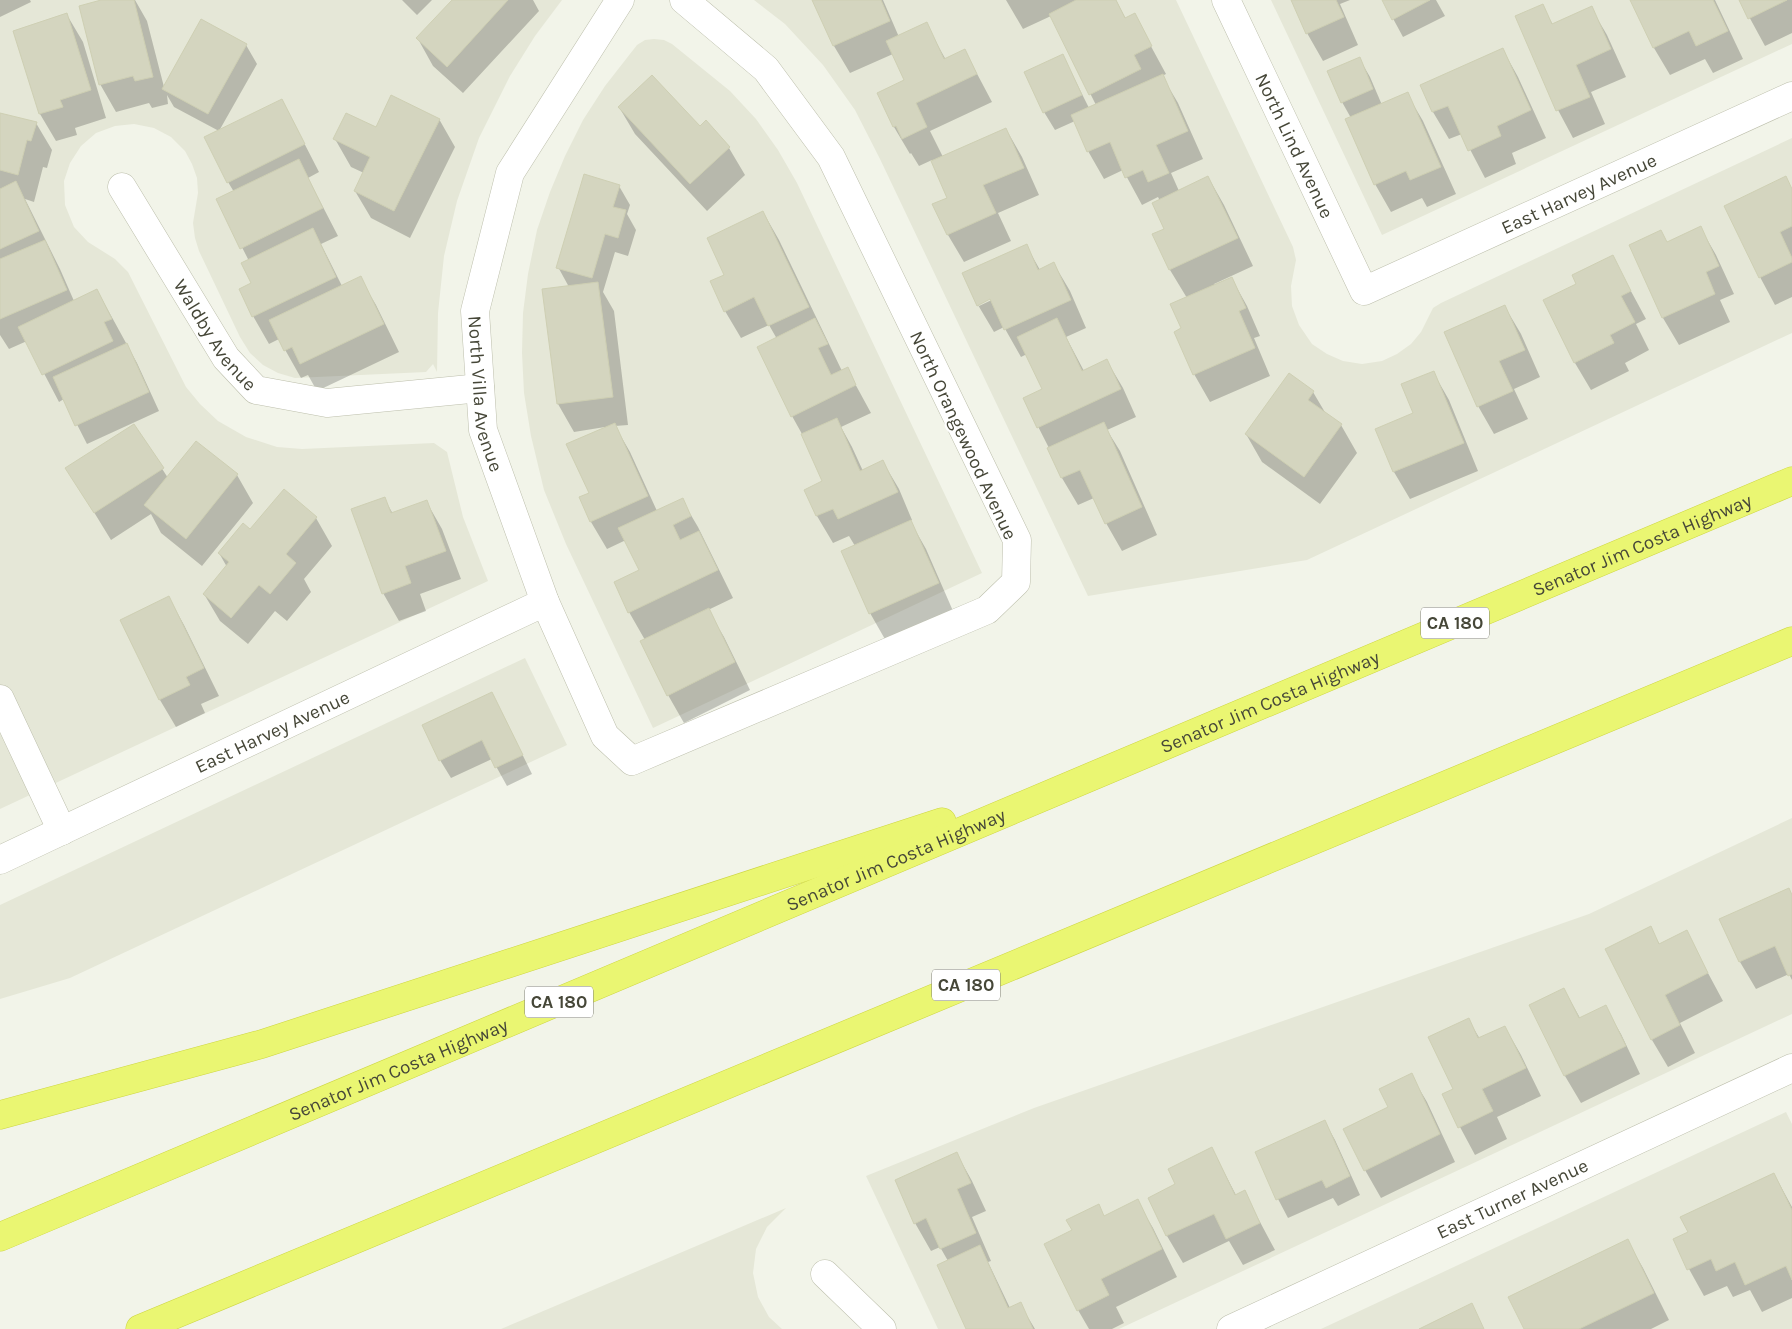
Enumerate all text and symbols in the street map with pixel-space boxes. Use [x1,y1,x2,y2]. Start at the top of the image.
street label: North Lind Avenue [1250,70,1338,222]
street label: East Harvey Avenue [1498,149,1660,239]
street label: Waldby Avenue [169,275,261,396]
street label: North Villa Avenue [463,315,507,475]
street label: North Orangewood Avenue [905,328,1021,543]
street label: Senator Jim Costa Highway [1529,489,1755,601]
road number: CA 180 [1421,608,1489,638]
street label: Senator Jim Costa Highway [1157,646,1383,758]
street label: East Harvey Avenue [192,686,353,778]
street label: Senator Jim Costa Highway [783,804,1009,916]
road number: CA 180 [932,970,1000,1000]
road number: CA 180 [525,986,593,1018]
street label: Senator Jim Costa Highway [286,1014,511,1126]
street label: East Turner Avenue [1433,1154,1592,1244]

